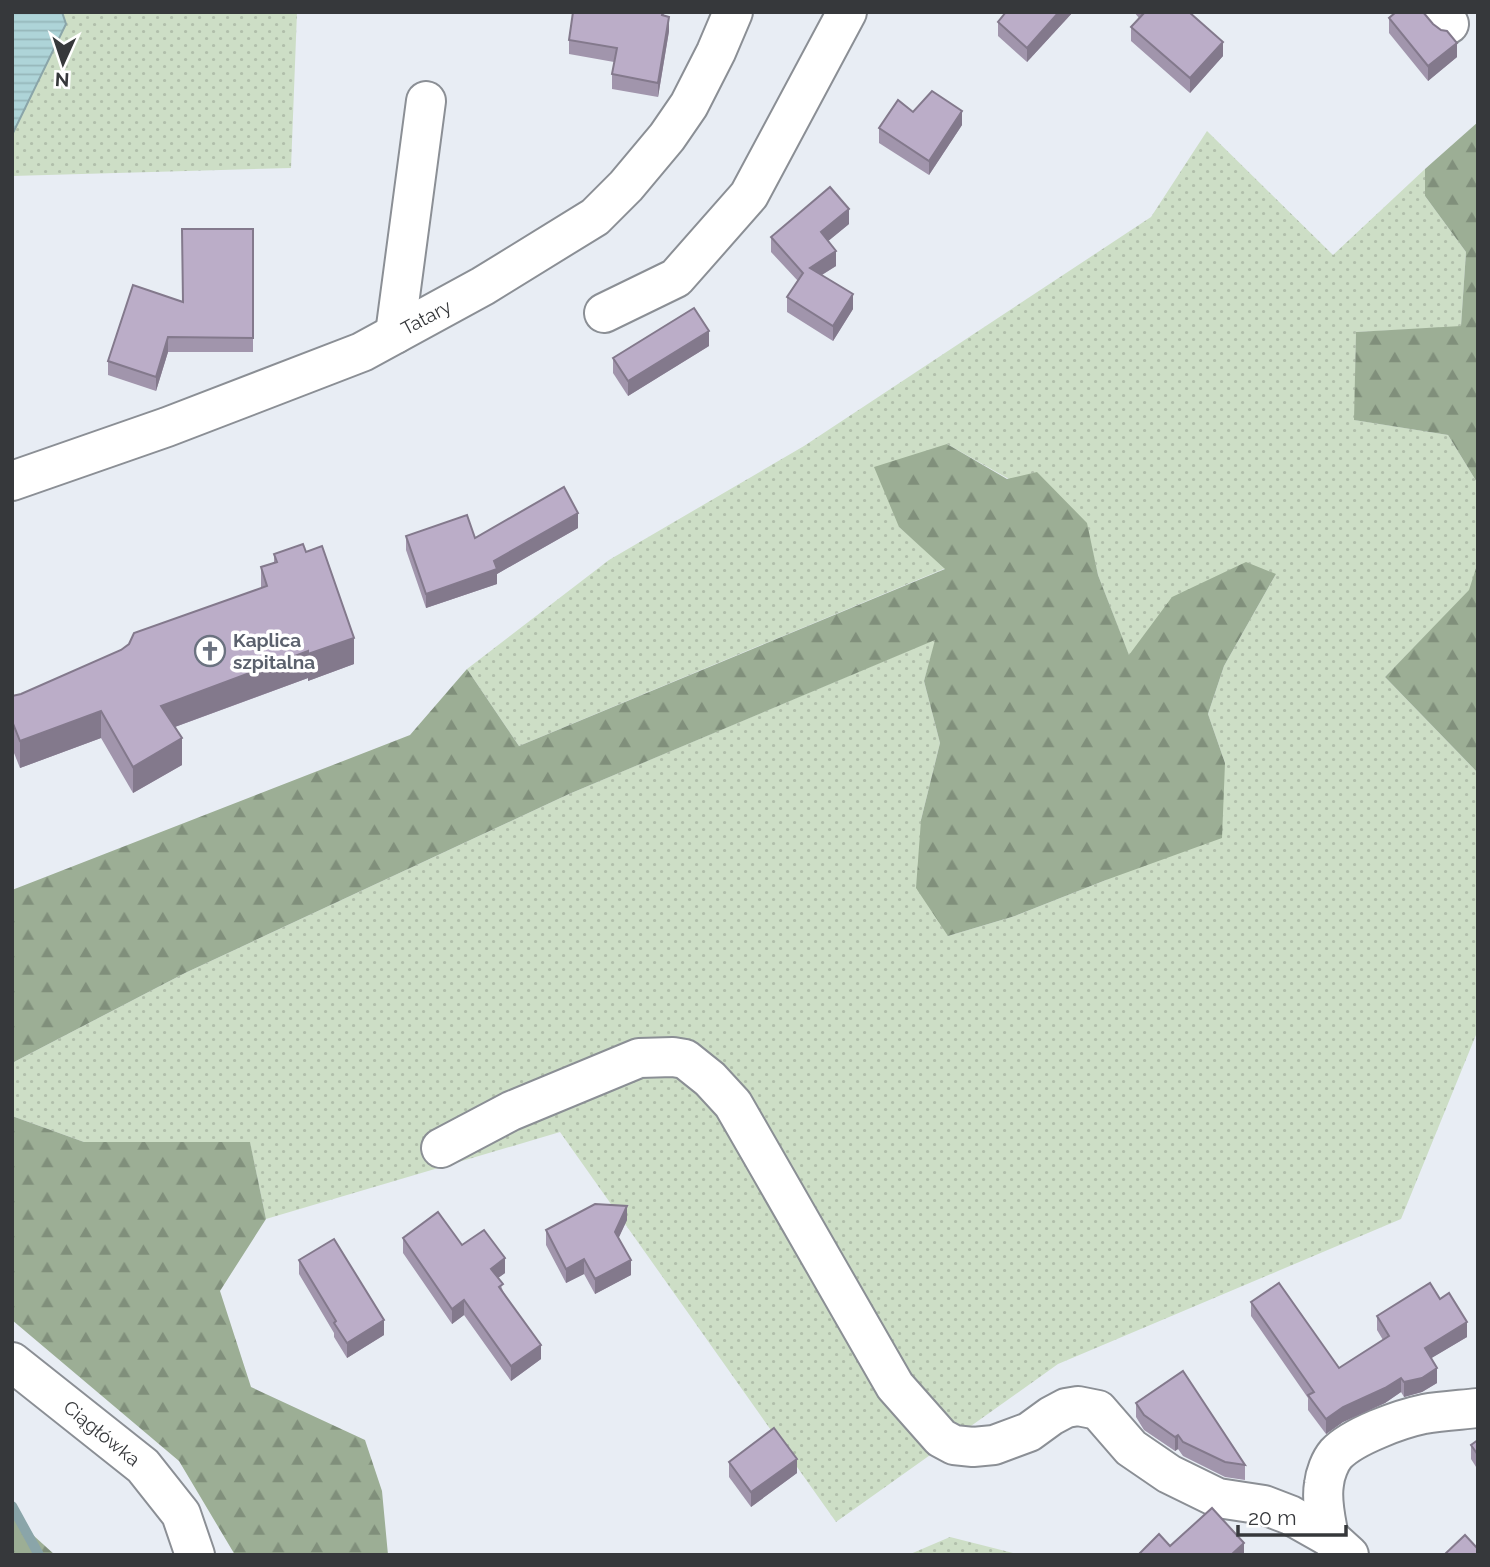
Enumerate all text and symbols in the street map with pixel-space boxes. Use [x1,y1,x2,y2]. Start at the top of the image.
north arrow [28,28,98,98]
text: N [54,69,70,91]
street label: Tatary [397,295,455,339]
place label: Kaplica szpitalna [233,629,315,673]
church icon: Kaplica szpitalna [193,634,227,668]
street label: Ciągłówka [59,1396,145,1470]
scale bar [1238,1494,1346,1538]
text: 20 m [1248,1505,1296,1530]

